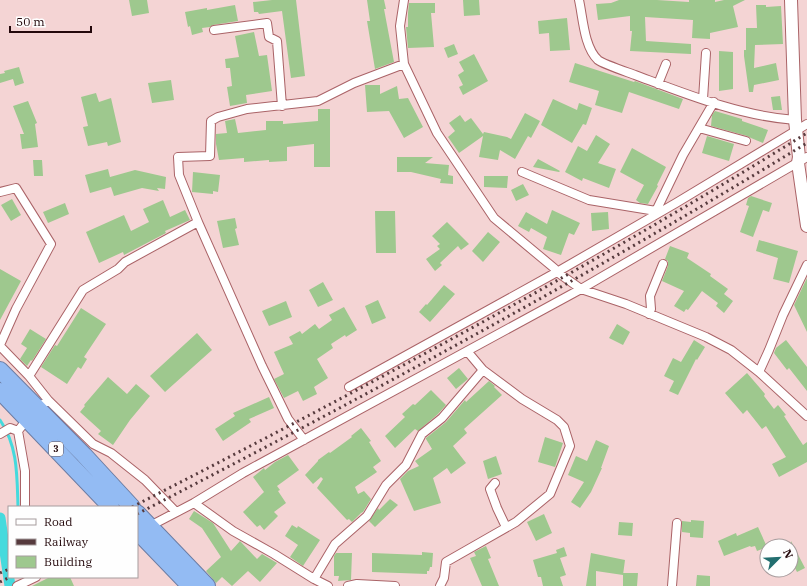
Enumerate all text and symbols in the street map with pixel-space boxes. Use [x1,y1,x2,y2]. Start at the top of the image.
scale bar [10,8,91,34]
text: 50 m [16,14,45,29]
road number: 3 [49,442,63,456]
legend [8,506,138,578]
text: Road [44,514,73,529]
text: Railway [44,534,89,549]
north arrow [759,538,799,578]
text: N [780,547,796,561]
text: Building [44,554,92,569]

